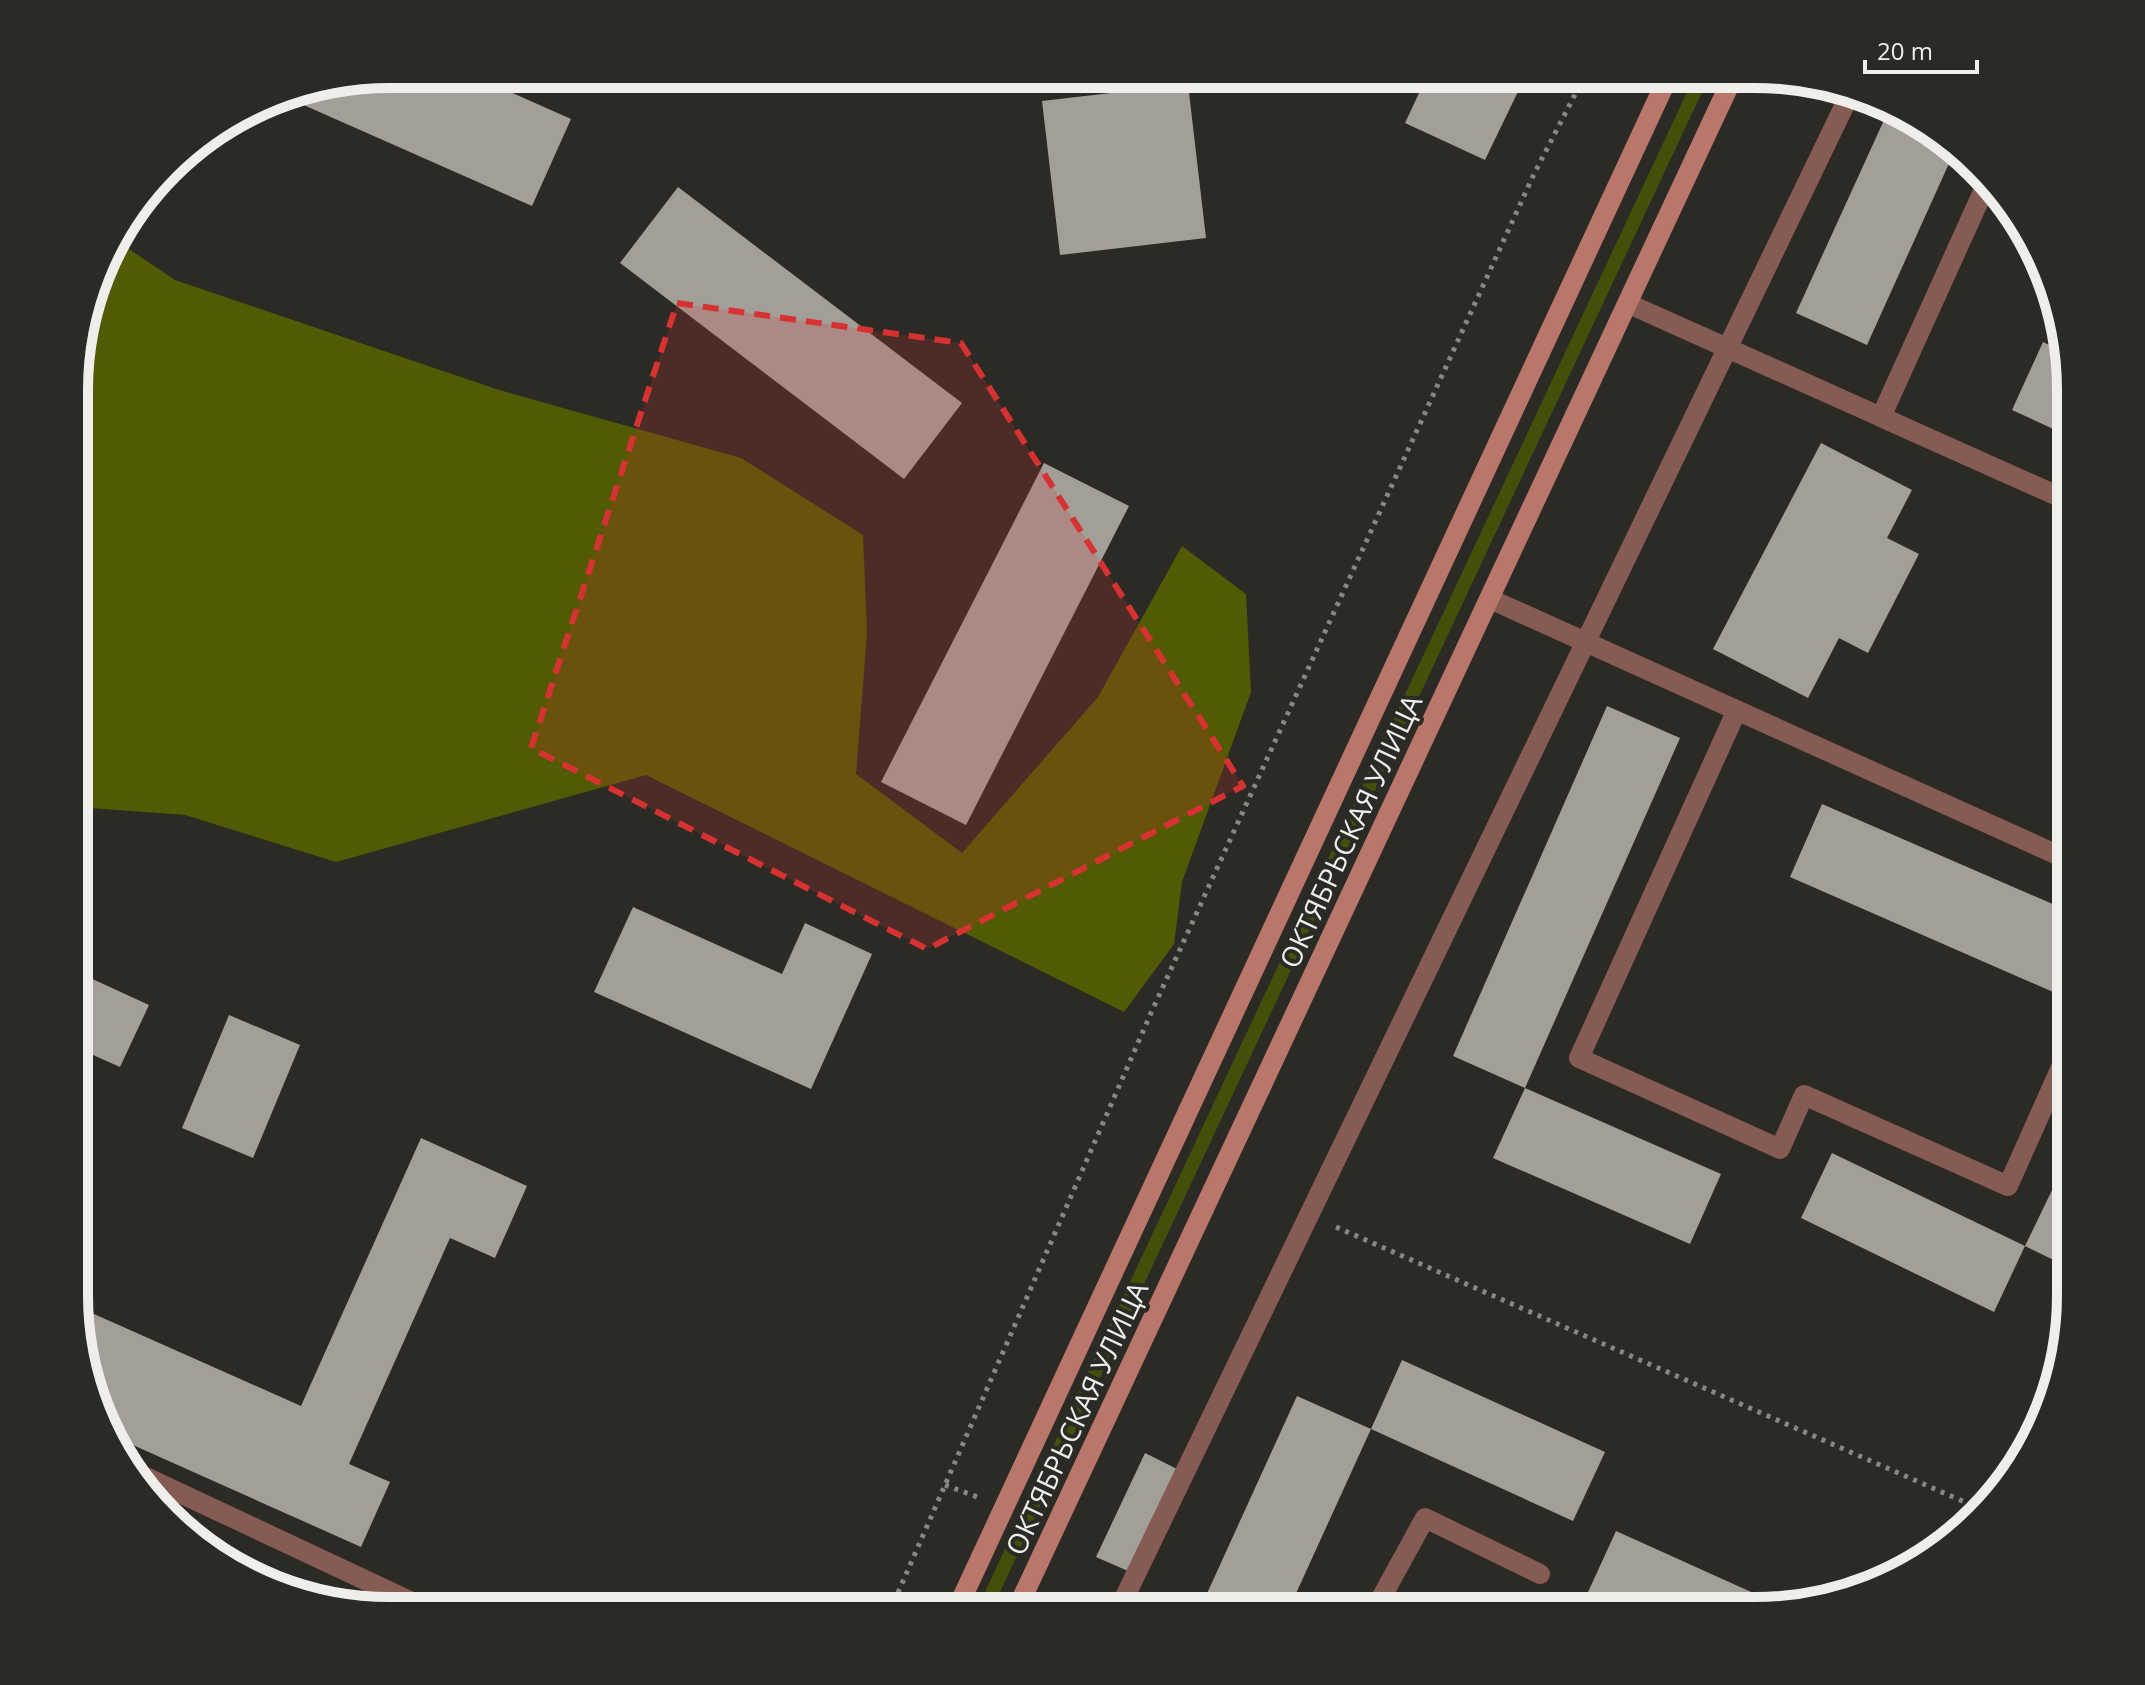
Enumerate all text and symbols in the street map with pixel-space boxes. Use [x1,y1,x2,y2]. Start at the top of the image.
scale bar [1865,24,1977,74]
text: 20 m [1877,34,1933,67]
street label: ОКТЯБРЬСКАЯ УЛИЦА [1270,688,1430,974]
street label: ОКТЯБРЬСКАЯ УЛИЦА [996,1275,1156,1561]

